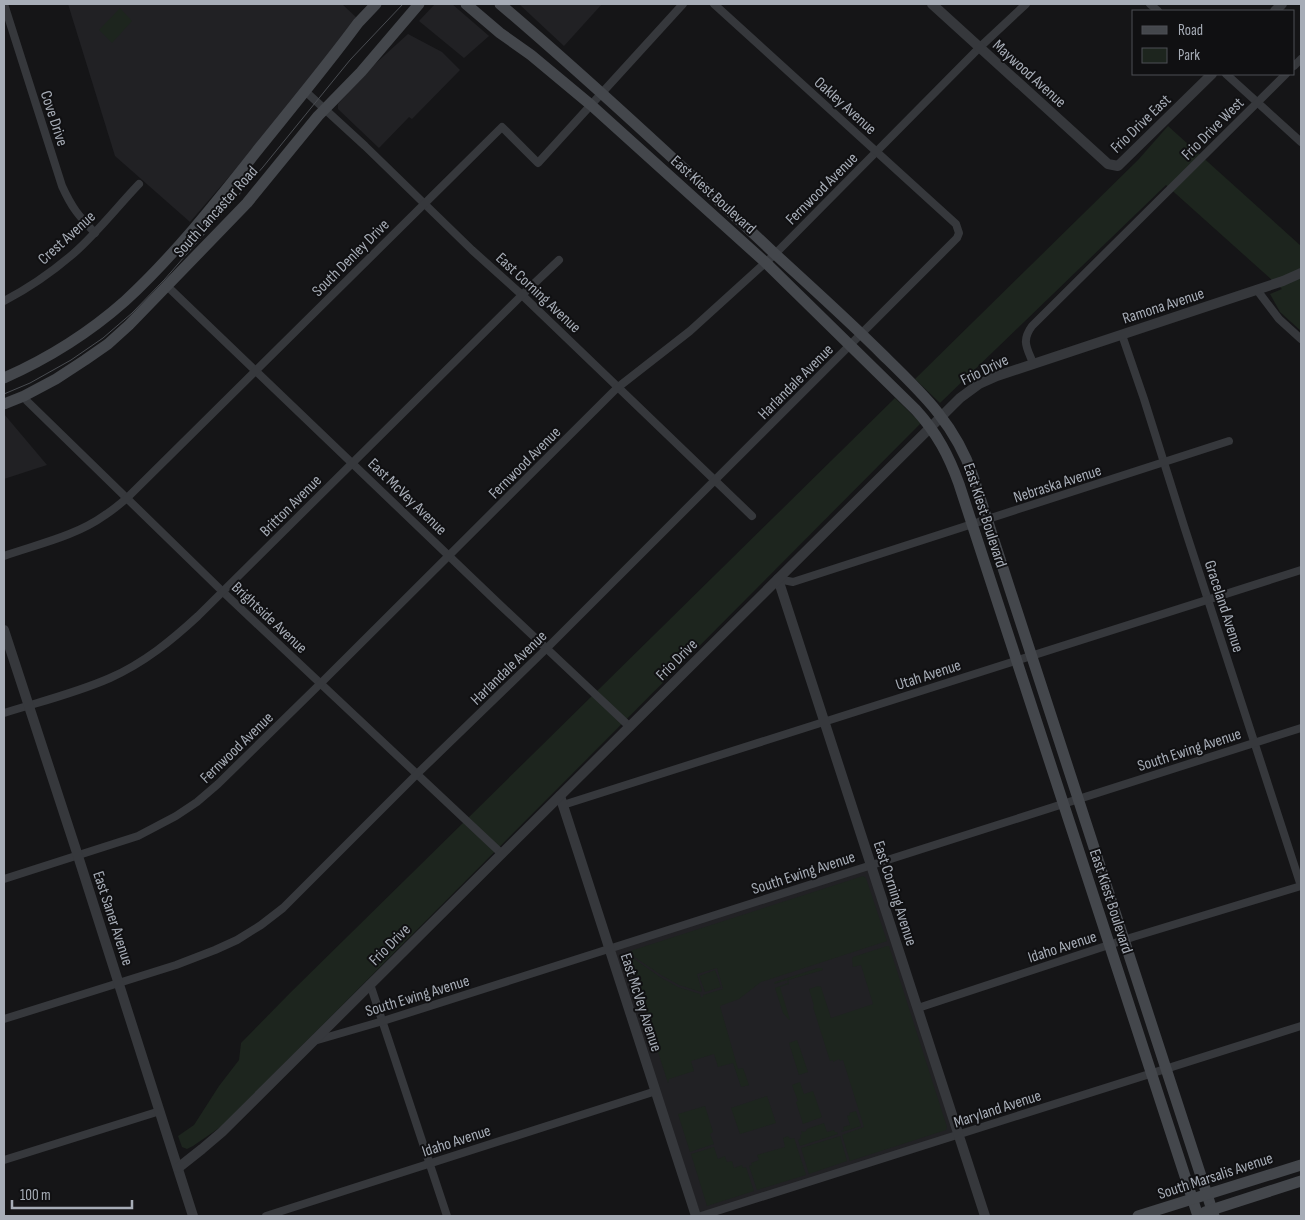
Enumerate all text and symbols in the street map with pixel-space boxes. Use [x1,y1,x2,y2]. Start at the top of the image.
legend [1132,10,1295,75]
text: Road [1178,21,1203,40]
street label: Maywood Avenue [988,36,1070,112]
text: Park [1178,46,1200,65]
street label: Oakley Avenue [810,73,880,139]
street label: Cove Drive [36,88,71,149]
street label: Frio Drive East [1107,91,1175,157]
street label: Frio Drive West [1178,94,1248,164]
street label: Fernwood Avenue [782,149,862,229]
street label: East Kiest Boulevard [666,152,760,238]
street label: South Lancaster Road [170,162,262,262]
street label: Crest Avenue [34,207,100,269]
street label: South Denley Drive [308,215,394,301]
street label: East Corning Avenue [492,249,584,337]
street label: Ramona Avenue [1120,284,1207,329]
street label: Harlandale Avenue [754,340,838,424]
street label: Frio Drive [958,351,1012,390]
street label: Fernwood Avenue [485,423,565,503]
street label: East McVey Avenue [364,455,450,539]
street label: East Kiest Boulevard [959,461,1010,570]
street label: Nebraska Avenue [1011,461,1104,508]
street label: Britton Avenue [256,471,326,541]
street label: Graceland Avenue [1200,558,1247,655]
street label: Brightside Avenue [227,578,311,658]
street label: Harlandale Avenue [467,627,551,709]
street label: Frio Drive [652,635,702,685]
street label: Utah Avenue [893,656,963,695]
street label: Fernwood Avenue [197,709,278,788]
street label: South Ewing Avenue [1135,725,1244,776]
street label: East Corning Avenue [869,839,920,948]
street label: East Kiest Boulevard [1085,847,1136,956]
street label: South Ewing Avenue [749,848,858,899]
street label: East Saner Avenue [88,869,137,968]
street label: Frio Drive [365,920,415,970]
street label: Idaho Avenue [1026,927,1099,967]
street label: East McVey Avenue [616,951,665,1054]
street label: South Ewing Avenue [363,972,472,1021]
street label: Maryland Avenue [951,1086,1044,1133]
street label: Idaho Avenue [420,1121,493,1161]
street label: South Marsalis Avenue [1155,1149,1275,1204]
scale bar [12,1178,132,1210]
text: 100 m [20,1186,51,1205]

